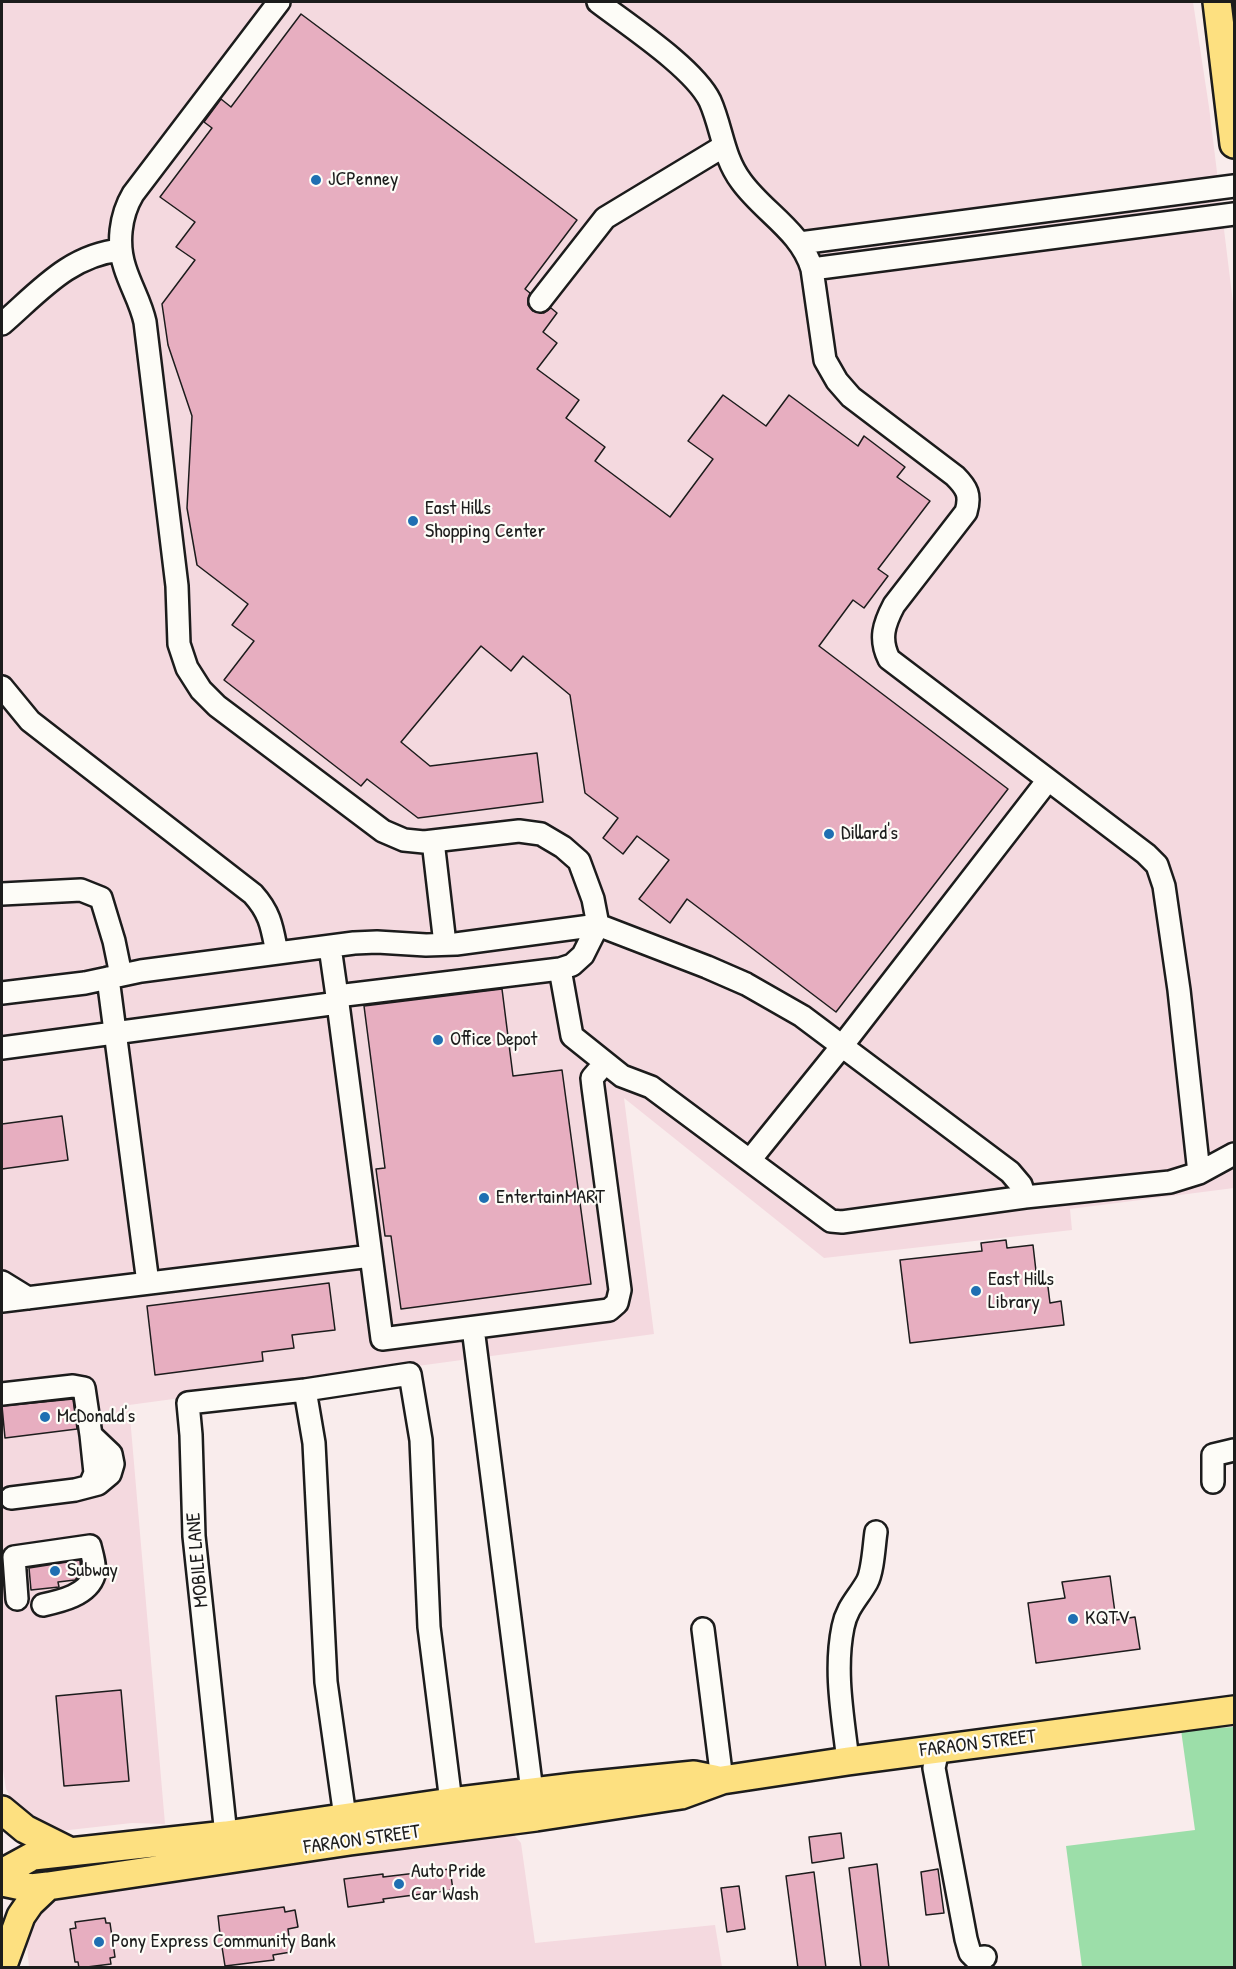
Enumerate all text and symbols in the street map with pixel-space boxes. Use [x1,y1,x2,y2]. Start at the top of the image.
place label: JCPenney [328,168,398,192]
marker: JCPenney [309,173,323,187]
place label: East Hills Shopping Center [425,497,545,544]
marker: East Hills Shopping Center [406,514,420,528]
place label: Dillard's [841,822,898,846]
marker: Dillard's [822,827,836,841]
place label: Office Depot [450,1028,537,1052]
marker: Office Depot [431,1033,445,1047]
place label: EntertainMART [496,1186,605,1210]
marker: EntertainMART [477,1191,491,1205]
place label: East Hills Library [988,1268,1054,1315]
marker: East Hills Library [969,1284,983,1298]
place label: McDonald's [57,1405,135,1429]
marker: McDonald's [38,1410,52,1424]
street label: MOBILE LANE [182,1511,214,1609]
place label: Subway [67,1559,118,1583]
marker: Subway [48,1564,62,1578]
place label: KQTV [1085,1607,1129,1631]
marker: KQTV [1066,1612,1080,1626]
street label: FARAON STREET [918,1725,1038,1763]
street label: FARAON STREET [302,1820,422,1860]
place label: Auto Pride Car Wash [411,1860,486,1907]
marker: Auto Pride Car Wash [392,1877,406,1891]
place label: Pony Express Community Bank [111,1930,336,1954]
marker: Pony Express Community Bank [92,1935,106,1949]

